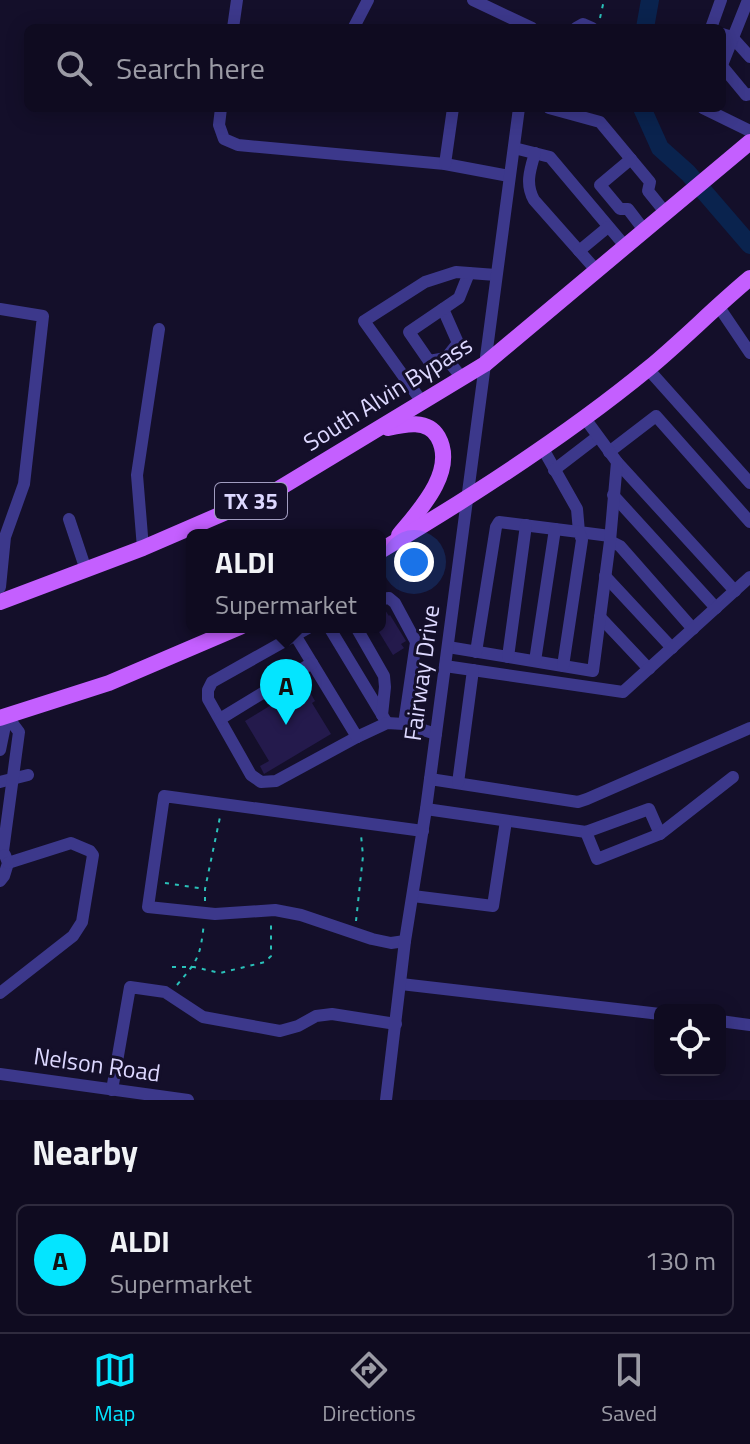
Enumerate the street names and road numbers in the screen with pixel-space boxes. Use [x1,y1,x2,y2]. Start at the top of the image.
street label: South Alvin Bypass [296,327,479,460]
road number: TX 35 [215,483,287,519]
street label: Fairway Drive [394,603,448,743]
street label: Nelson Road [31,1037,163,1091]

